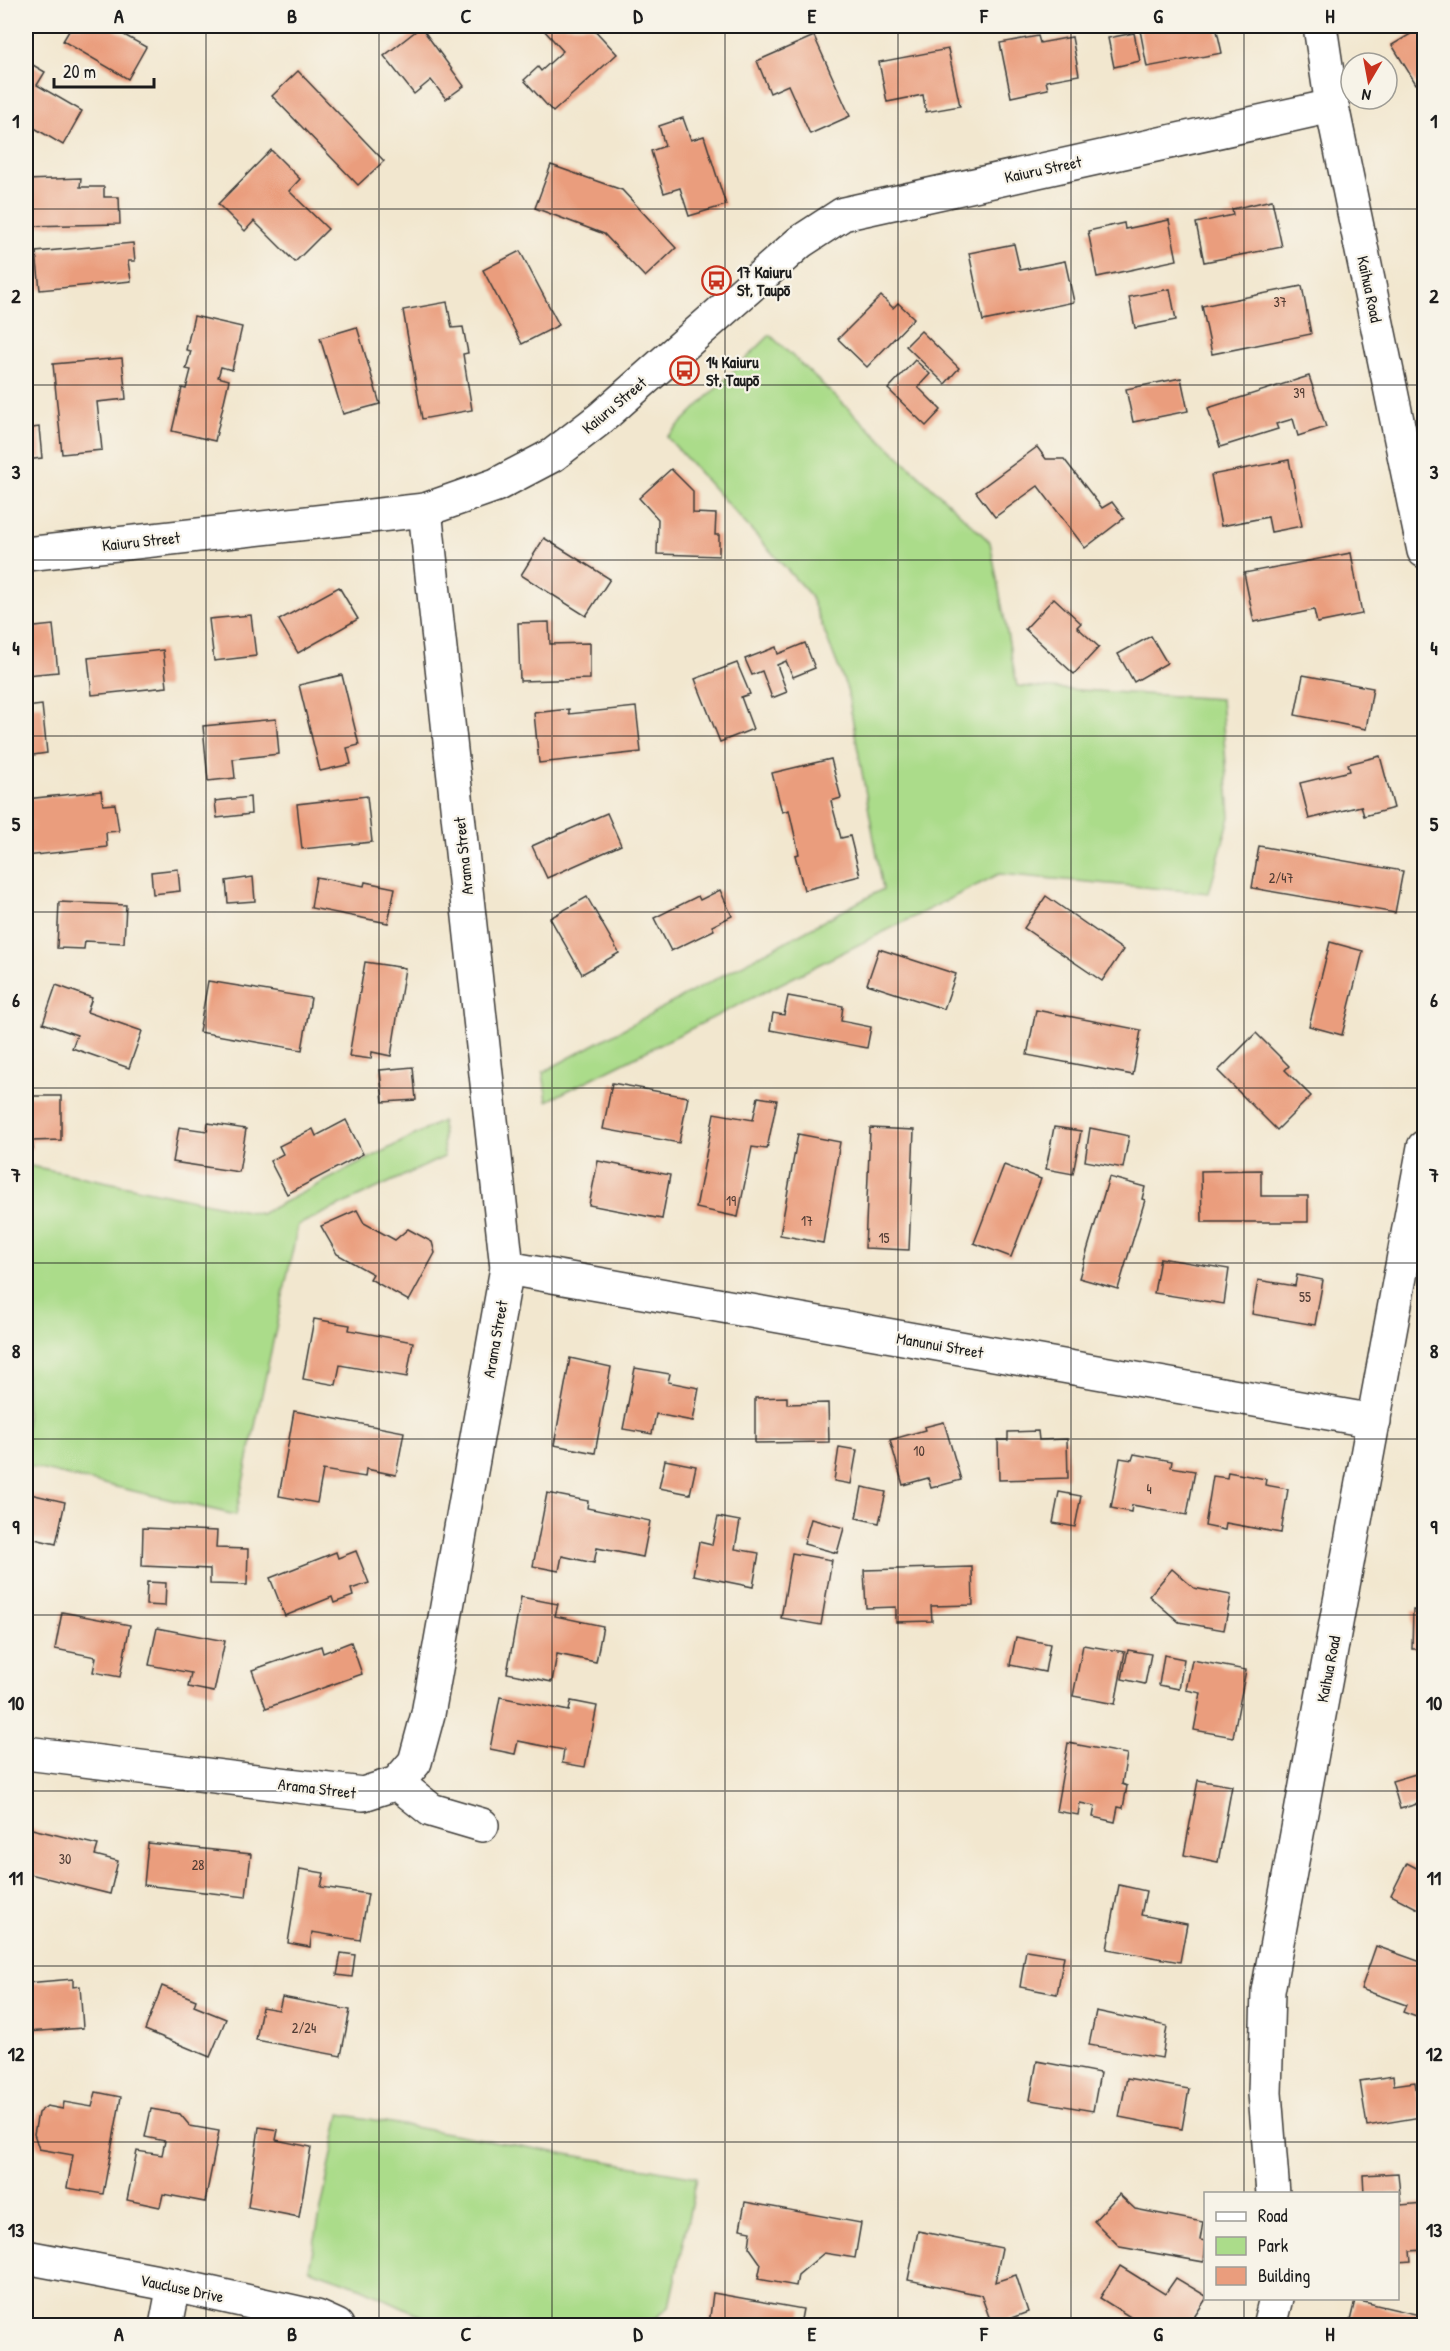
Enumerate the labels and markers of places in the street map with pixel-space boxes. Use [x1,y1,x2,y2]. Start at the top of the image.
place label: 17 Kaiuru St, Taupō [737,261,792,302]
bus stop icon: 17 Kaiuru St, Taupō [700,265,732,297]
place label: 14 Kaiuru St, Taupō [706,351,760,392]
bus stop icon: 14 Kaiuru St, Taupō [669,355,701,387]

